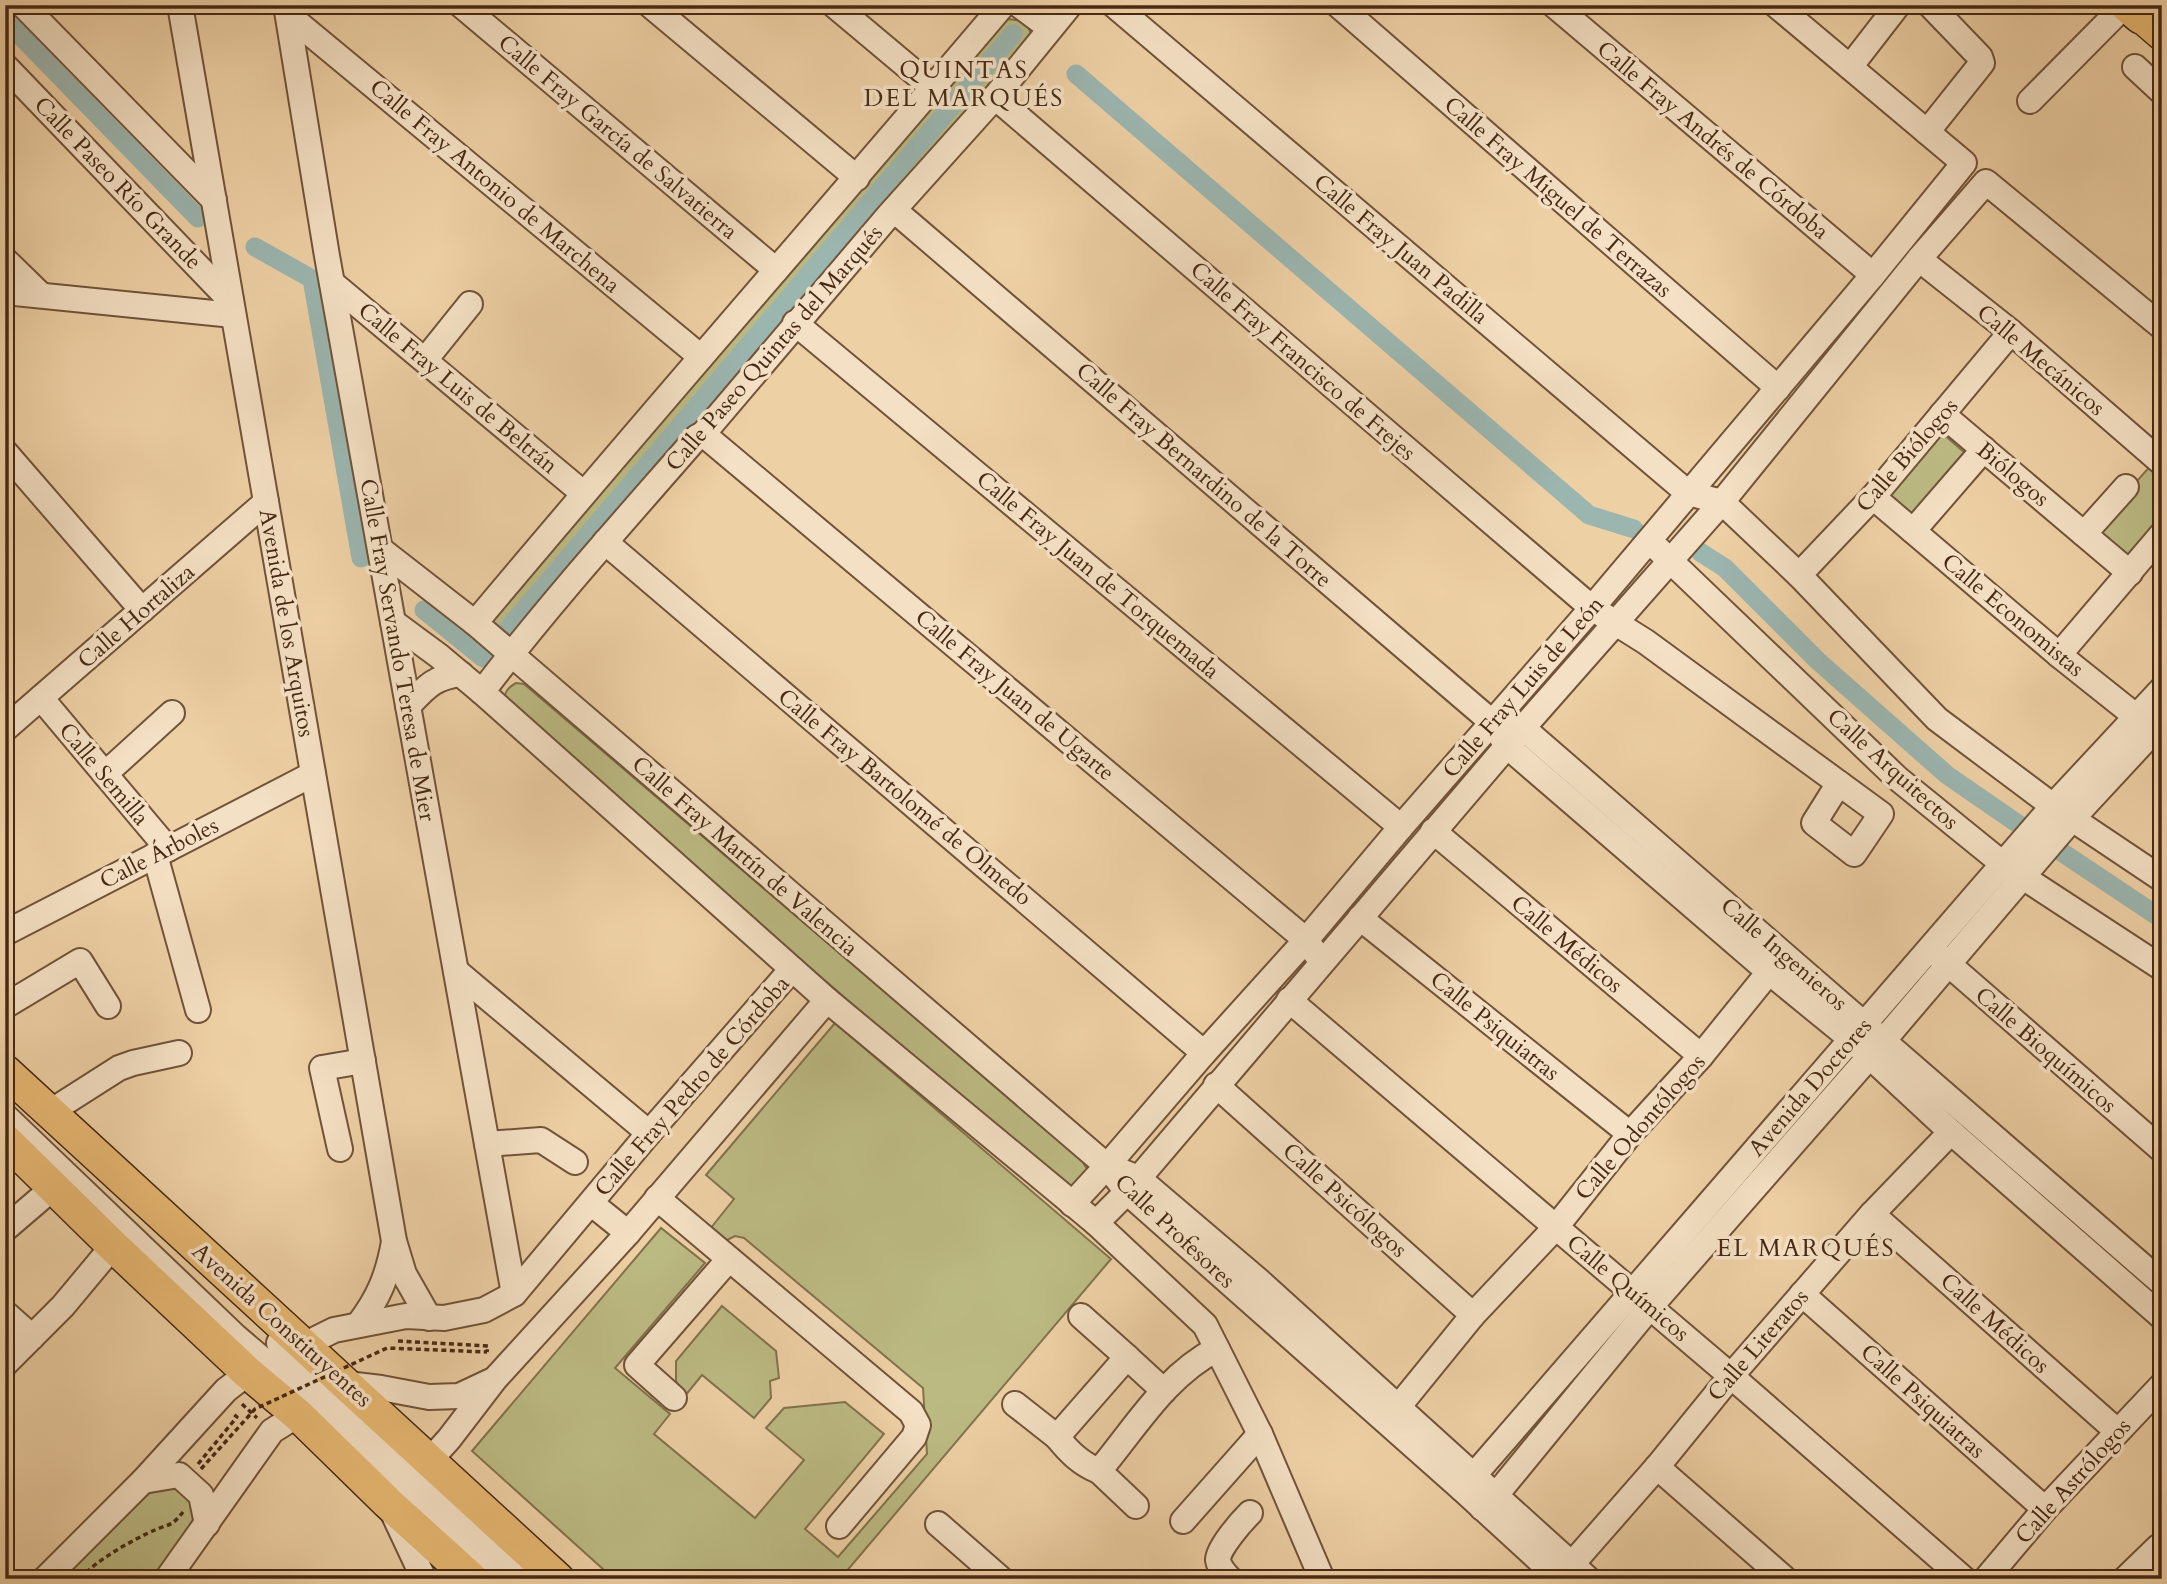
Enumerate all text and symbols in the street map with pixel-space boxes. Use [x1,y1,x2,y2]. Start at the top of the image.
street label: Calle Fray García de Salvatierra [492,27,744,247]
street label: Calle Fray Andrés de Córdoba [1590,34,1836,246]
district label: QUINTAS DEL MARQUÉS [864,54,1064,115]
street label: Calle Fray Antonio de Marchena [363,72,627,300]
street label: Calle Fray Miguel de Terrazas [1437,89,1679,305]
street label: Calle Paseo Río Grande [27,90,209,276]
street label: Calle Fray Juan Padilla [1307,167,1495,331]
street label: Calle Paseo Quintas del Marqués [658,218,890,478]
street label: Calle Fray Francisco de Frejes [1184,254,1422,468]
street label: Calle Fray Luis de Beltrán [352,295,564,481]
street label: Calle Mecánicos [1970,297,2112,423]
street label: Calle Fray Bernardino de la Torre [1070,355,1338,595]
street label: Calle Biólogos [1849,391,1965,519]
street label: Biólogos [1970,435,2056,513]
street label: Calle Fray Juan de Torquemada [970,464,1226,686]
street label: Calle Fray Servando Teresa de Mier [353,476,444,824]
street label: Avenida de los Arquitos [252,507,322,739]
street label: Calle Economistas [1935,546,2091,684]
street label: Calle Hortaliza [71,556,201,675]
street label: Calle Fray Luis de León [1435,590,1611,784]
street label: Calle Fray Juan de Ugarte [909,602,1121,788]
street label: Calle Fray Bartolomé de Olmedo [771,681,1039,913]
street label: Calle Arquitectos [1820,701,1966,837]
street label: Calle Semilla [52,716,156,832]
street label: Calle Fray Martín de Valencia [625,749,865,963]
street label: Calle Árboles [94,810,224,896]
street label: Calle Médicos [1504,888,1630,1000]
street label: Calle Ingenieros [1714,890,1854,1018]
street label: Calle Psiquiatras [1424,964,1566,1088]
street label: Calle Fray Pedro de Córdoba [587,969,797,1203]
street label: Calle Bioquímicos [1969,980,2123,1120]
street label: Avenida Doctores [1741,1011,1879,1163]
street label: Calle Odontólogos [1568,1047,1712,1207]
street label: Calle Psicólogos [1276,1136,1414,1264]
street label: Calle Profesores [1108,1167,1242,1295]
street label: Calle Químicos [1560,1227,1696,1349]
district label: EL MARQUÉS [1716,1232,1896,1265]
street label: Avenida Constituyentes [185,1236,379,1414]
street label: Calle Médicos [1934,1266,2056,1380]
street label: Calle Literatos [1700,1282,1816,1408]
street label: Calle Psiquiatras [1854,1337,1992,1465]
street label: Calle Astrólogos [2008,1411,2138,1551]

